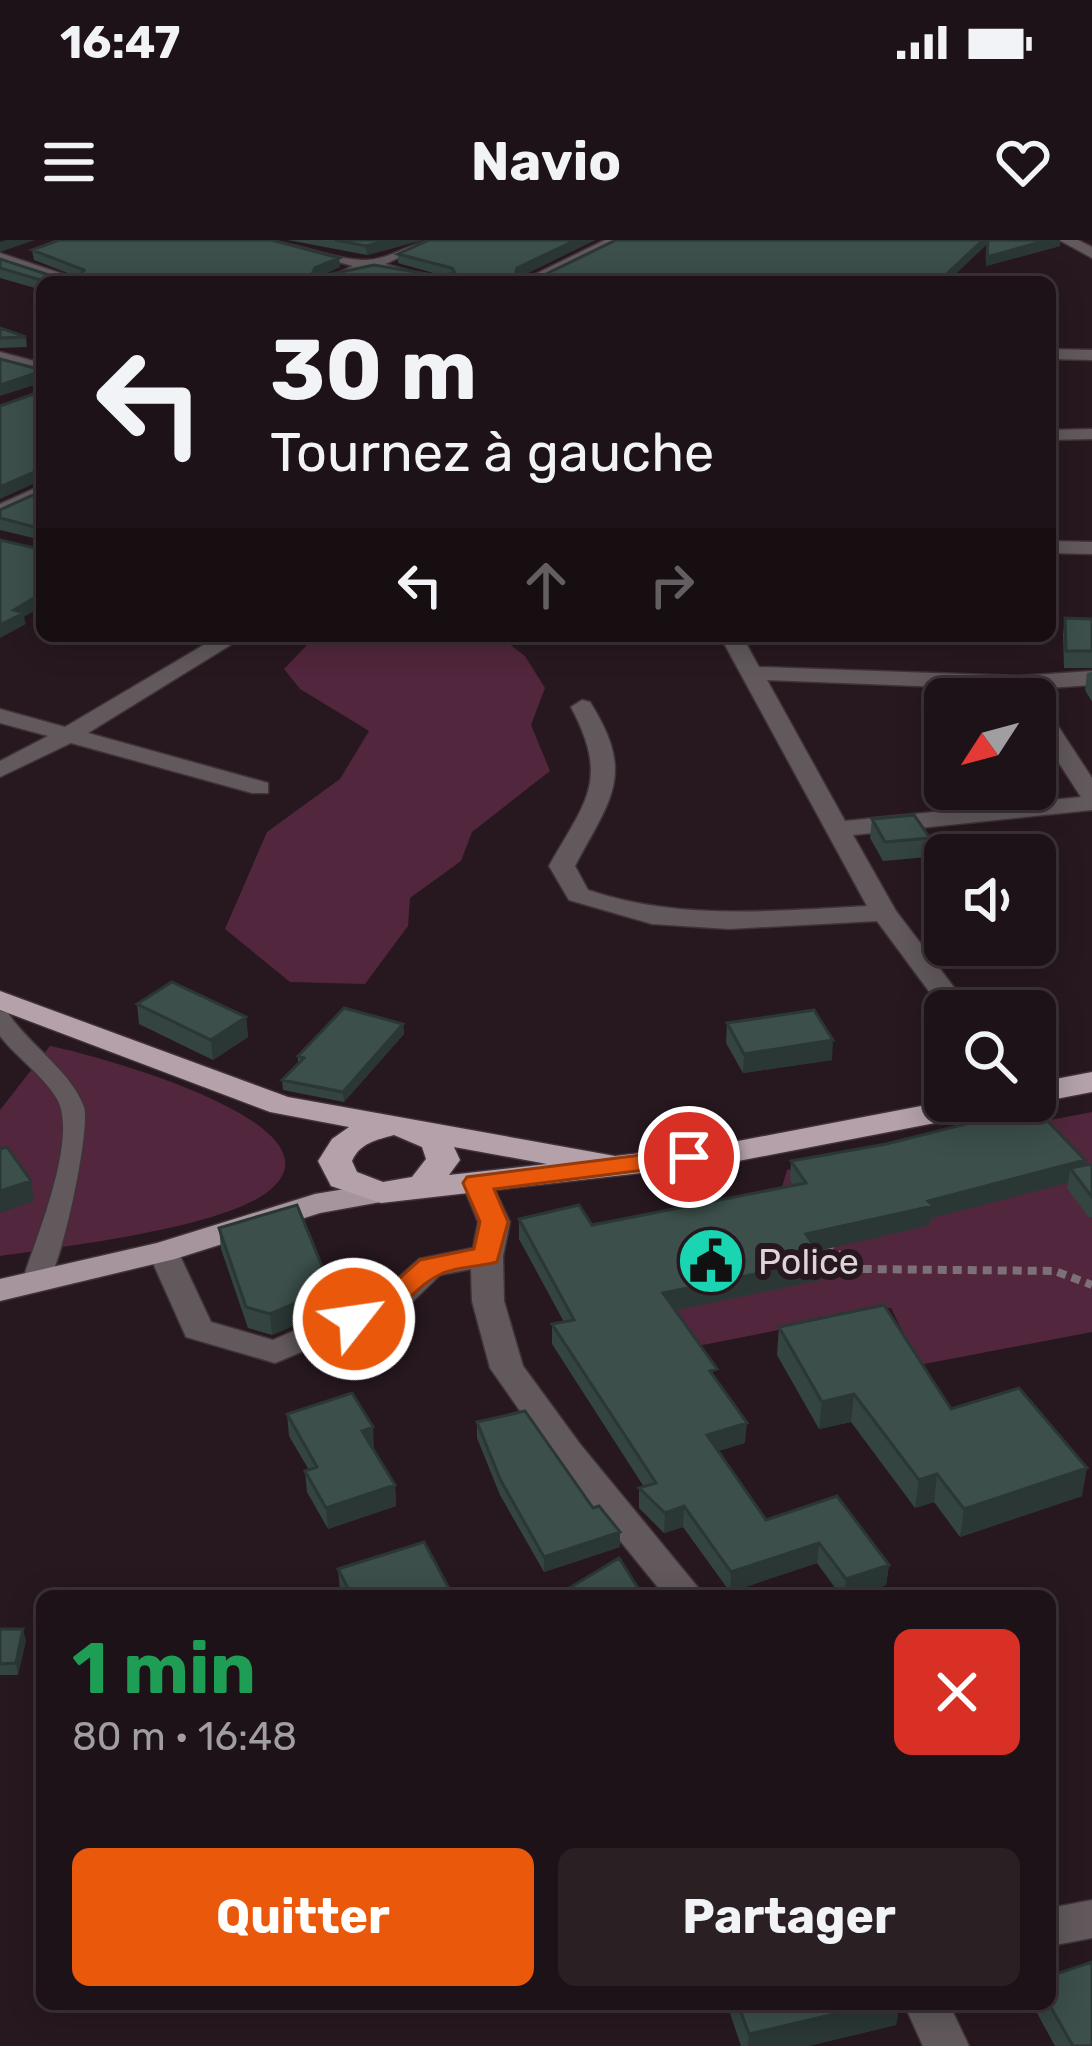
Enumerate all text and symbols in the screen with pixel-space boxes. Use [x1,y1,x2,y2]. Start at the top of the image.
text: 16:47 [60,16,180,69]
icon: menu [36,129,102,195]
icon: heart [990,129,1056,195]
text: Navio [471,130,621,194]
text: 30 m [270,320,477,420]
icon: left [72,324,228,480]
text: Tournez à gauche [270,421,714,485]
icon: left [387,552,453,618]
icon: ahead [513,552,579,618]
icon: right [639,552,705,618]
north arrow [924,678,1056,810]
map controls [924,678,1056,1122]
button: sound [924,834,1056,966]
button: search [924,990,1056,1122]
pin [638,1106,740,1208]
icon: arrive [656,1124,722,1190]
public building icon: Police [676,1226,746,1296]
place label: Police [758,1240,859,1283]
position arrow [291,1256,417,1382]
text: 1 min [72,1626,256,1711]
button: close [894,1629,1020,1755]
text: 80 m · 16:48 [72,1714,297,1760]
button: Quitter [72,1848,534,1986]
button: Partager [558,1848,1020,1986]

